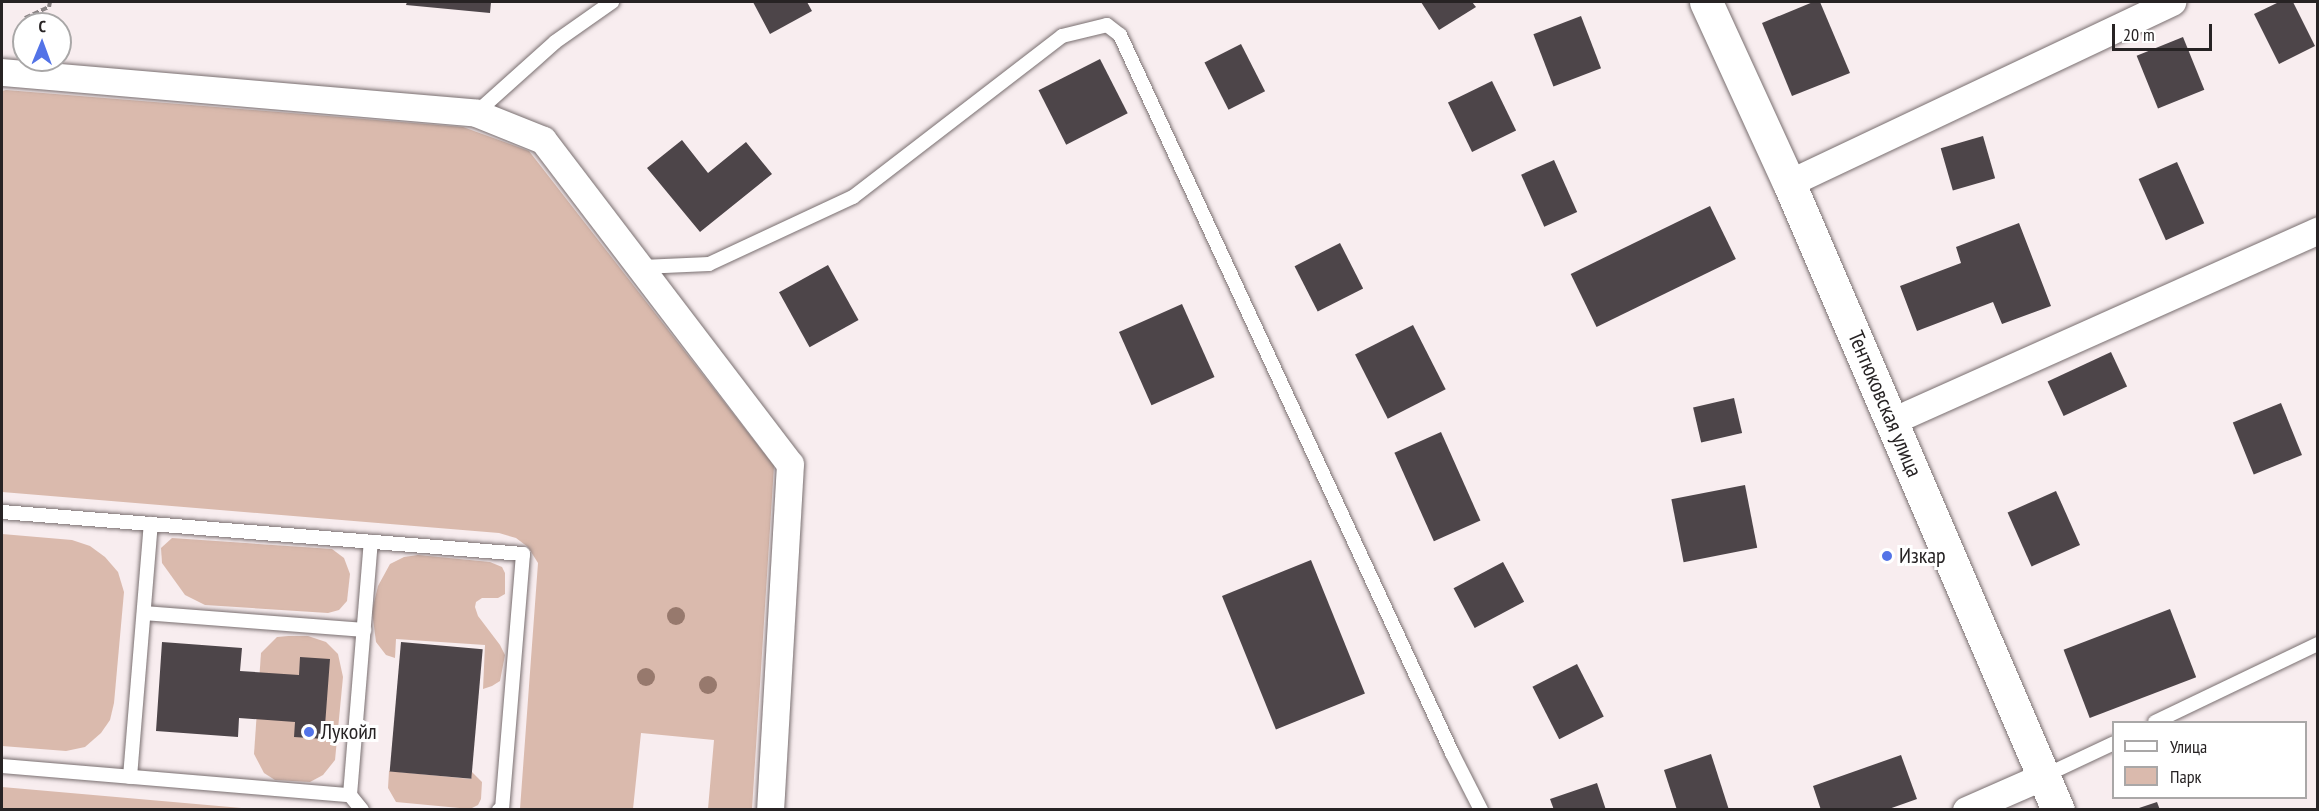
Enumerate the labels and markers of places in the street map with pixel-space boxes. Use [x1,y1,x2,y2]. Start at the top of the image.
place label: Изкар [1899,543,1946,569]
marker: Изкар [1880,549,1894,563]
place label: Лукойл [321,719,377,745]
marker: Лукойл [302,725,316,739]

